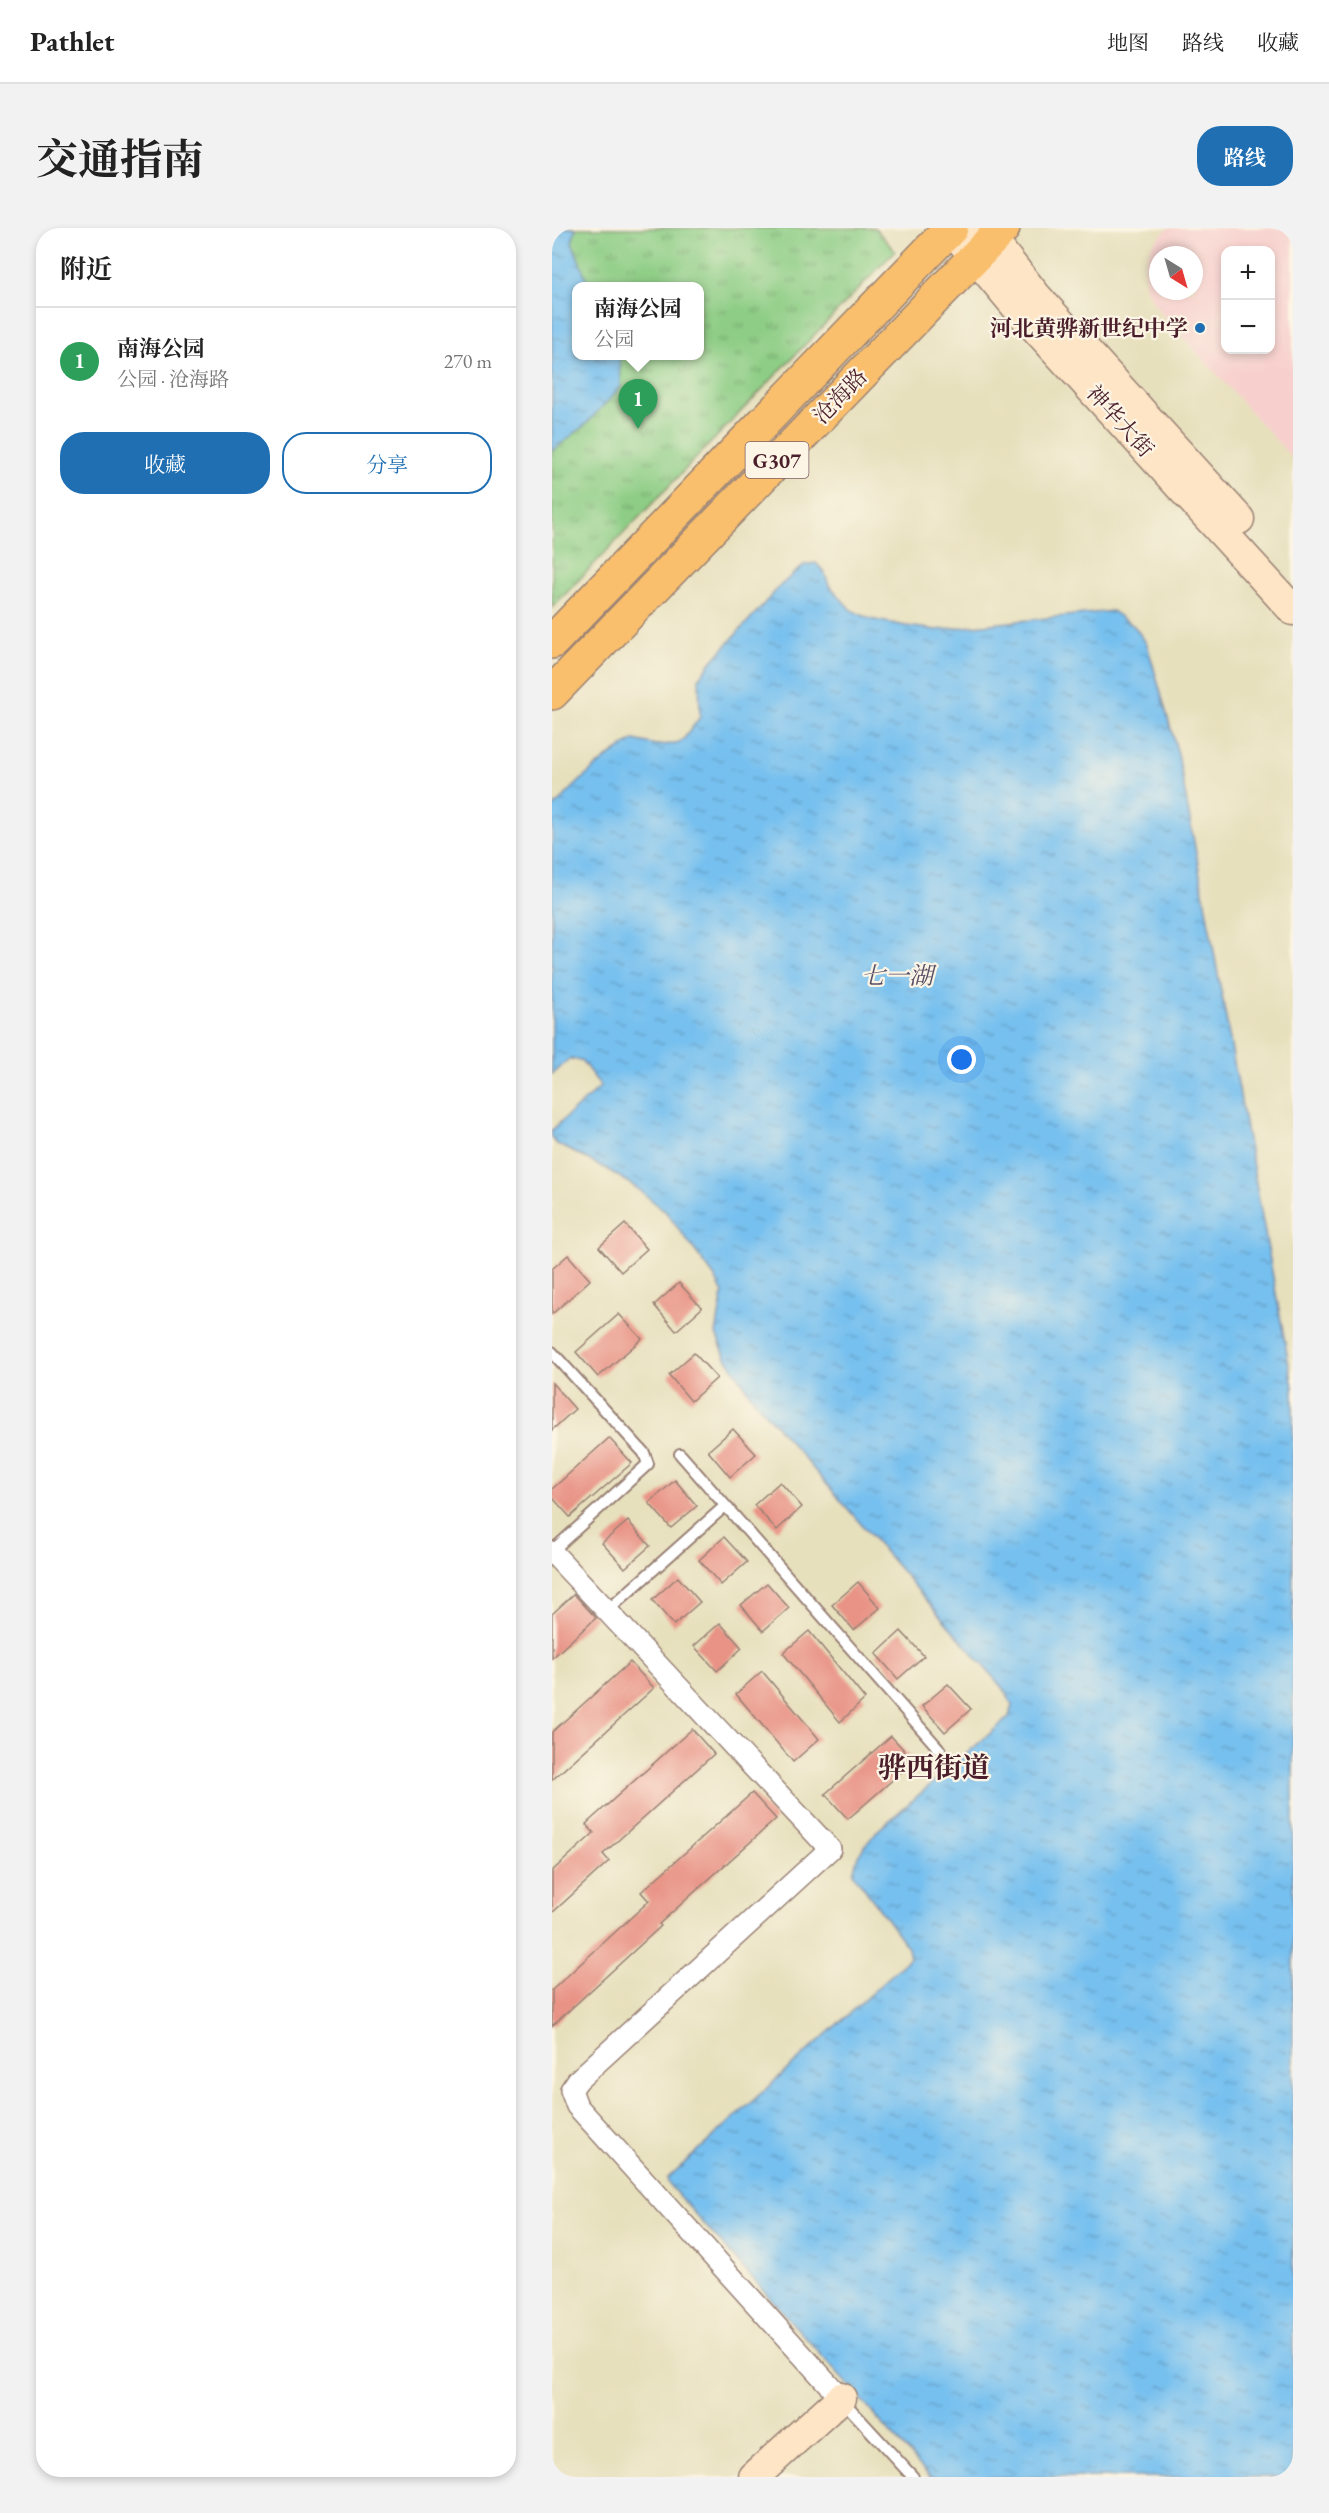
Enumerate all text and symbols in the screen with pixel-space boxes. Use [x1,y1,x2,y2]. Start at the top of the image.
text: Pathlet [30,23,114,59]
text: 地图 [1107,29,1149,56]
text: 路线 [1182,29,1224,56]
text: 收藏 [1257,29,1299,56]
button: 路线 [1197,126,1293,186]
text: 交通指南 [36,132,204,187]
north arrow [1149,246,1203,300]
map controls [1221,246,1275,354]
button: + [1221,246,1275,300]
text: 附近 [60,252,112,286]
popup [572,282,704,360]
text: 南海公园 [594,294,682,323]
button: − [1221,300,1275,354]
place label: 河北黄骅新世纪中学 [990,314,1188,343]
marker: 河北黄骅新世纪中学 [1193,321,1207,335]
text: 公园 [594,326,634,352]
text: 南海公园 [117,334,205,363]
text: 1 [74,348,85,374]
text: 270 m [444,348,492,374]
street label: 沧海路 [807,362,873,430]
text: 公园 · 沧海路 [117,366,229,392]
street label: 神华大街 [1080,379,1160,463]
pin: 1 [618,380,658,429]
button: 收藏 [60,432,270,494]
button: 分享 [282,432,492,494]
road number: G307 [746,442,808,478]
water label: 七一湖 [861,960,937,991]
your location [947,1045,976,1074]
district label: 骅西街道 [878,1749,990,1785]

